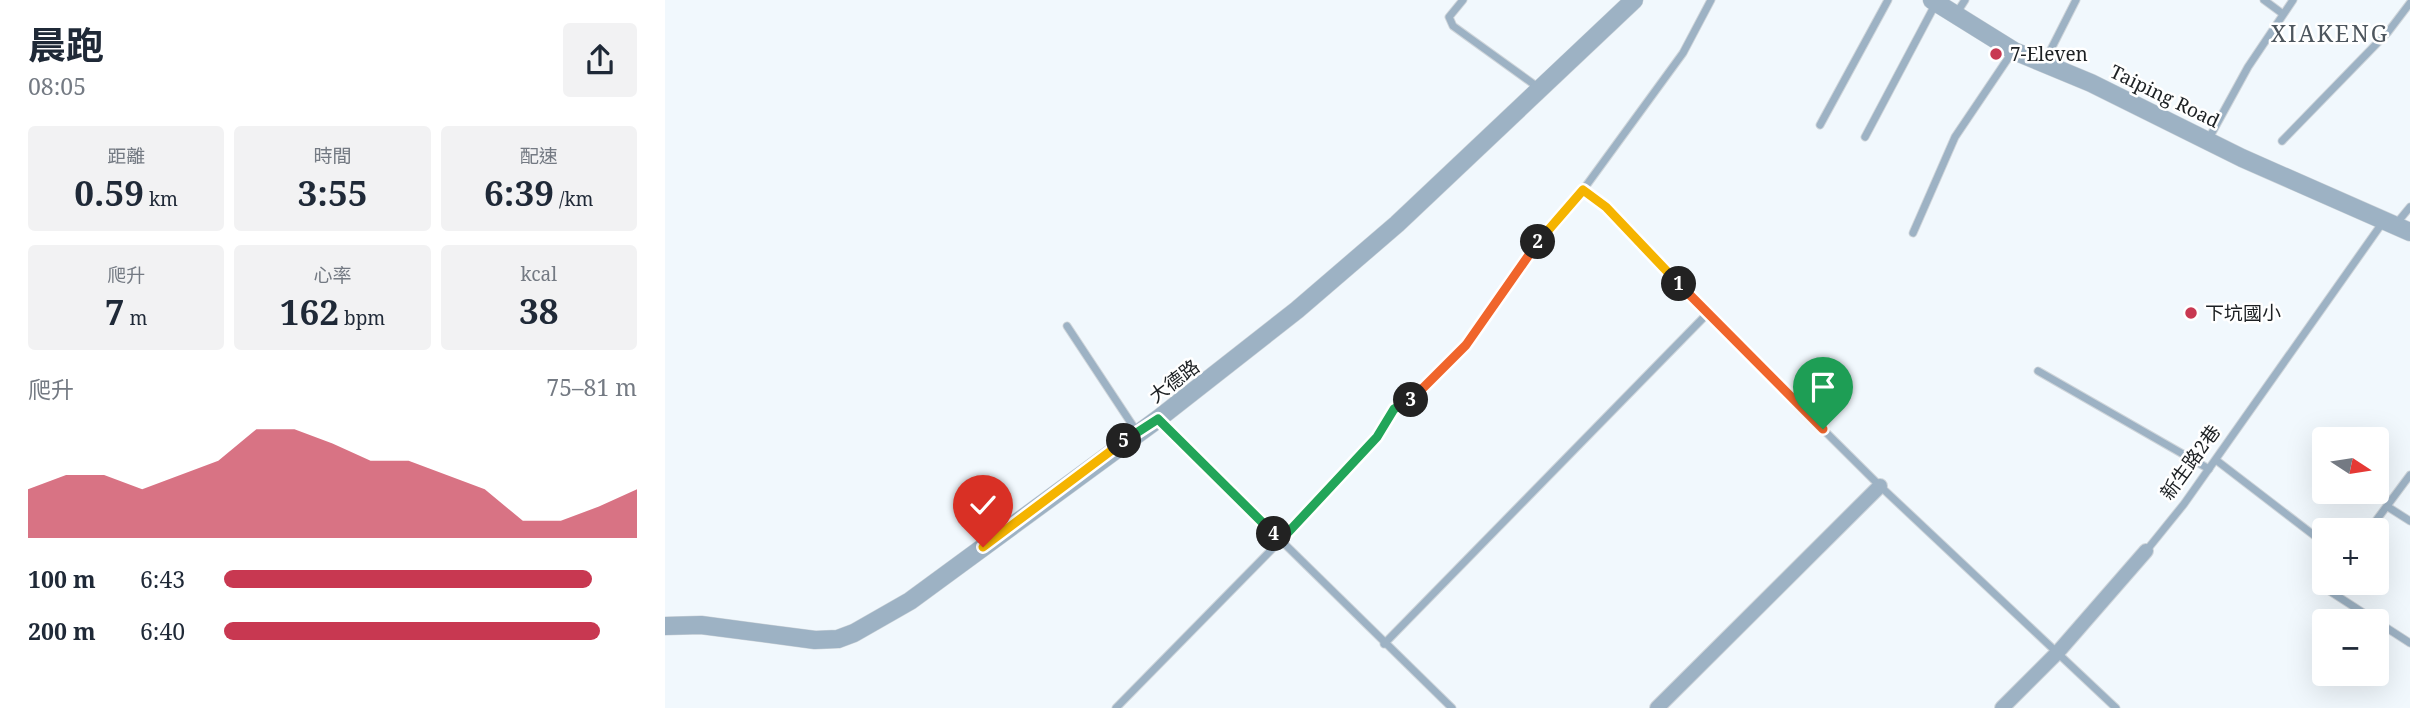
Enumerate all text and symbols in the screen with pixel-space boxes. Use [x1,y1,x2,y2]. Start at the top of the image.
district label: XIAKENG [2271,17,2389,49]
text: 晨跑 [28,18,104,70]
button: share [563,23,637,97]
place label: 7-Eleven [2010,41,2088,67]
marker: 7-Eleven [1988,46,2004,62]
street label: Taiping Road [2106,58,2224,134]
text: 08:05 [28,70,86,102]
text: 距離 [107,143,145,169]
text: 時間 [313,143,352,169]
text: 配速 [520,143,558,169]
text: 0.59 [74,169,144,216]
text: 3:55 [298,169,367,216]
text: 6:39 [484,169,554,216]
text: km [144,186,178,212]
text: /km [554,186,594,212]
pin: 2 [1521,224,1555,260]
text: 2 [1532,228,1543,254]
text: kcal [520,261,557,287]
text: 爬升 [107,262,145,288]
text: 心率 [313,262,352,288]
pin: 1 [1661,266,1697,302]
text: 1 [1673,270,1684,296]
text: 38 [519,287,559,334]
text: 7 [105,288,125,335]
text: 162 [280,288,339,335]
place label: 下坑國小 [2205,300,2281,326]
text: m [125,305,148,331]
text: bpm [339,305,385,331]
marker: 下坑國小 [2183,305,2199,321]
street label: 大德路 [1143,353,1205,409]
pin [1793,357,1853,429]
icon: arrive [1804,368,1842,406]
text: 75–81 m [546,371,637,403]
text: 爬升 [28,373,74,405]
pin: 3 [1393,382,1429,418]
text: 3 [1405,386,1416,412]
street label: 新生路2巷 [2154,419,2226,505]
pin: 5 [1107,424,1141,458]
text: 5 [1118,427,1129,453]
north arrow [2312,427,2389,504]
map controls [2312,427,2389,686]
pin [953,475,1013,547]
icon: check [964,486,1002,524]
pin: 4 [1257,516,1291,552]
button: + [2312,518,2389,595]
text: 4 [1268,520,1279,546]
text: 100 m [28,563,96,595]
text: 6:43 [140,563,185,595]
button: − [2312,609,2389,686]
text: 200 m [28,615,96,647]
text: 6:40 [140,615,185,647]

